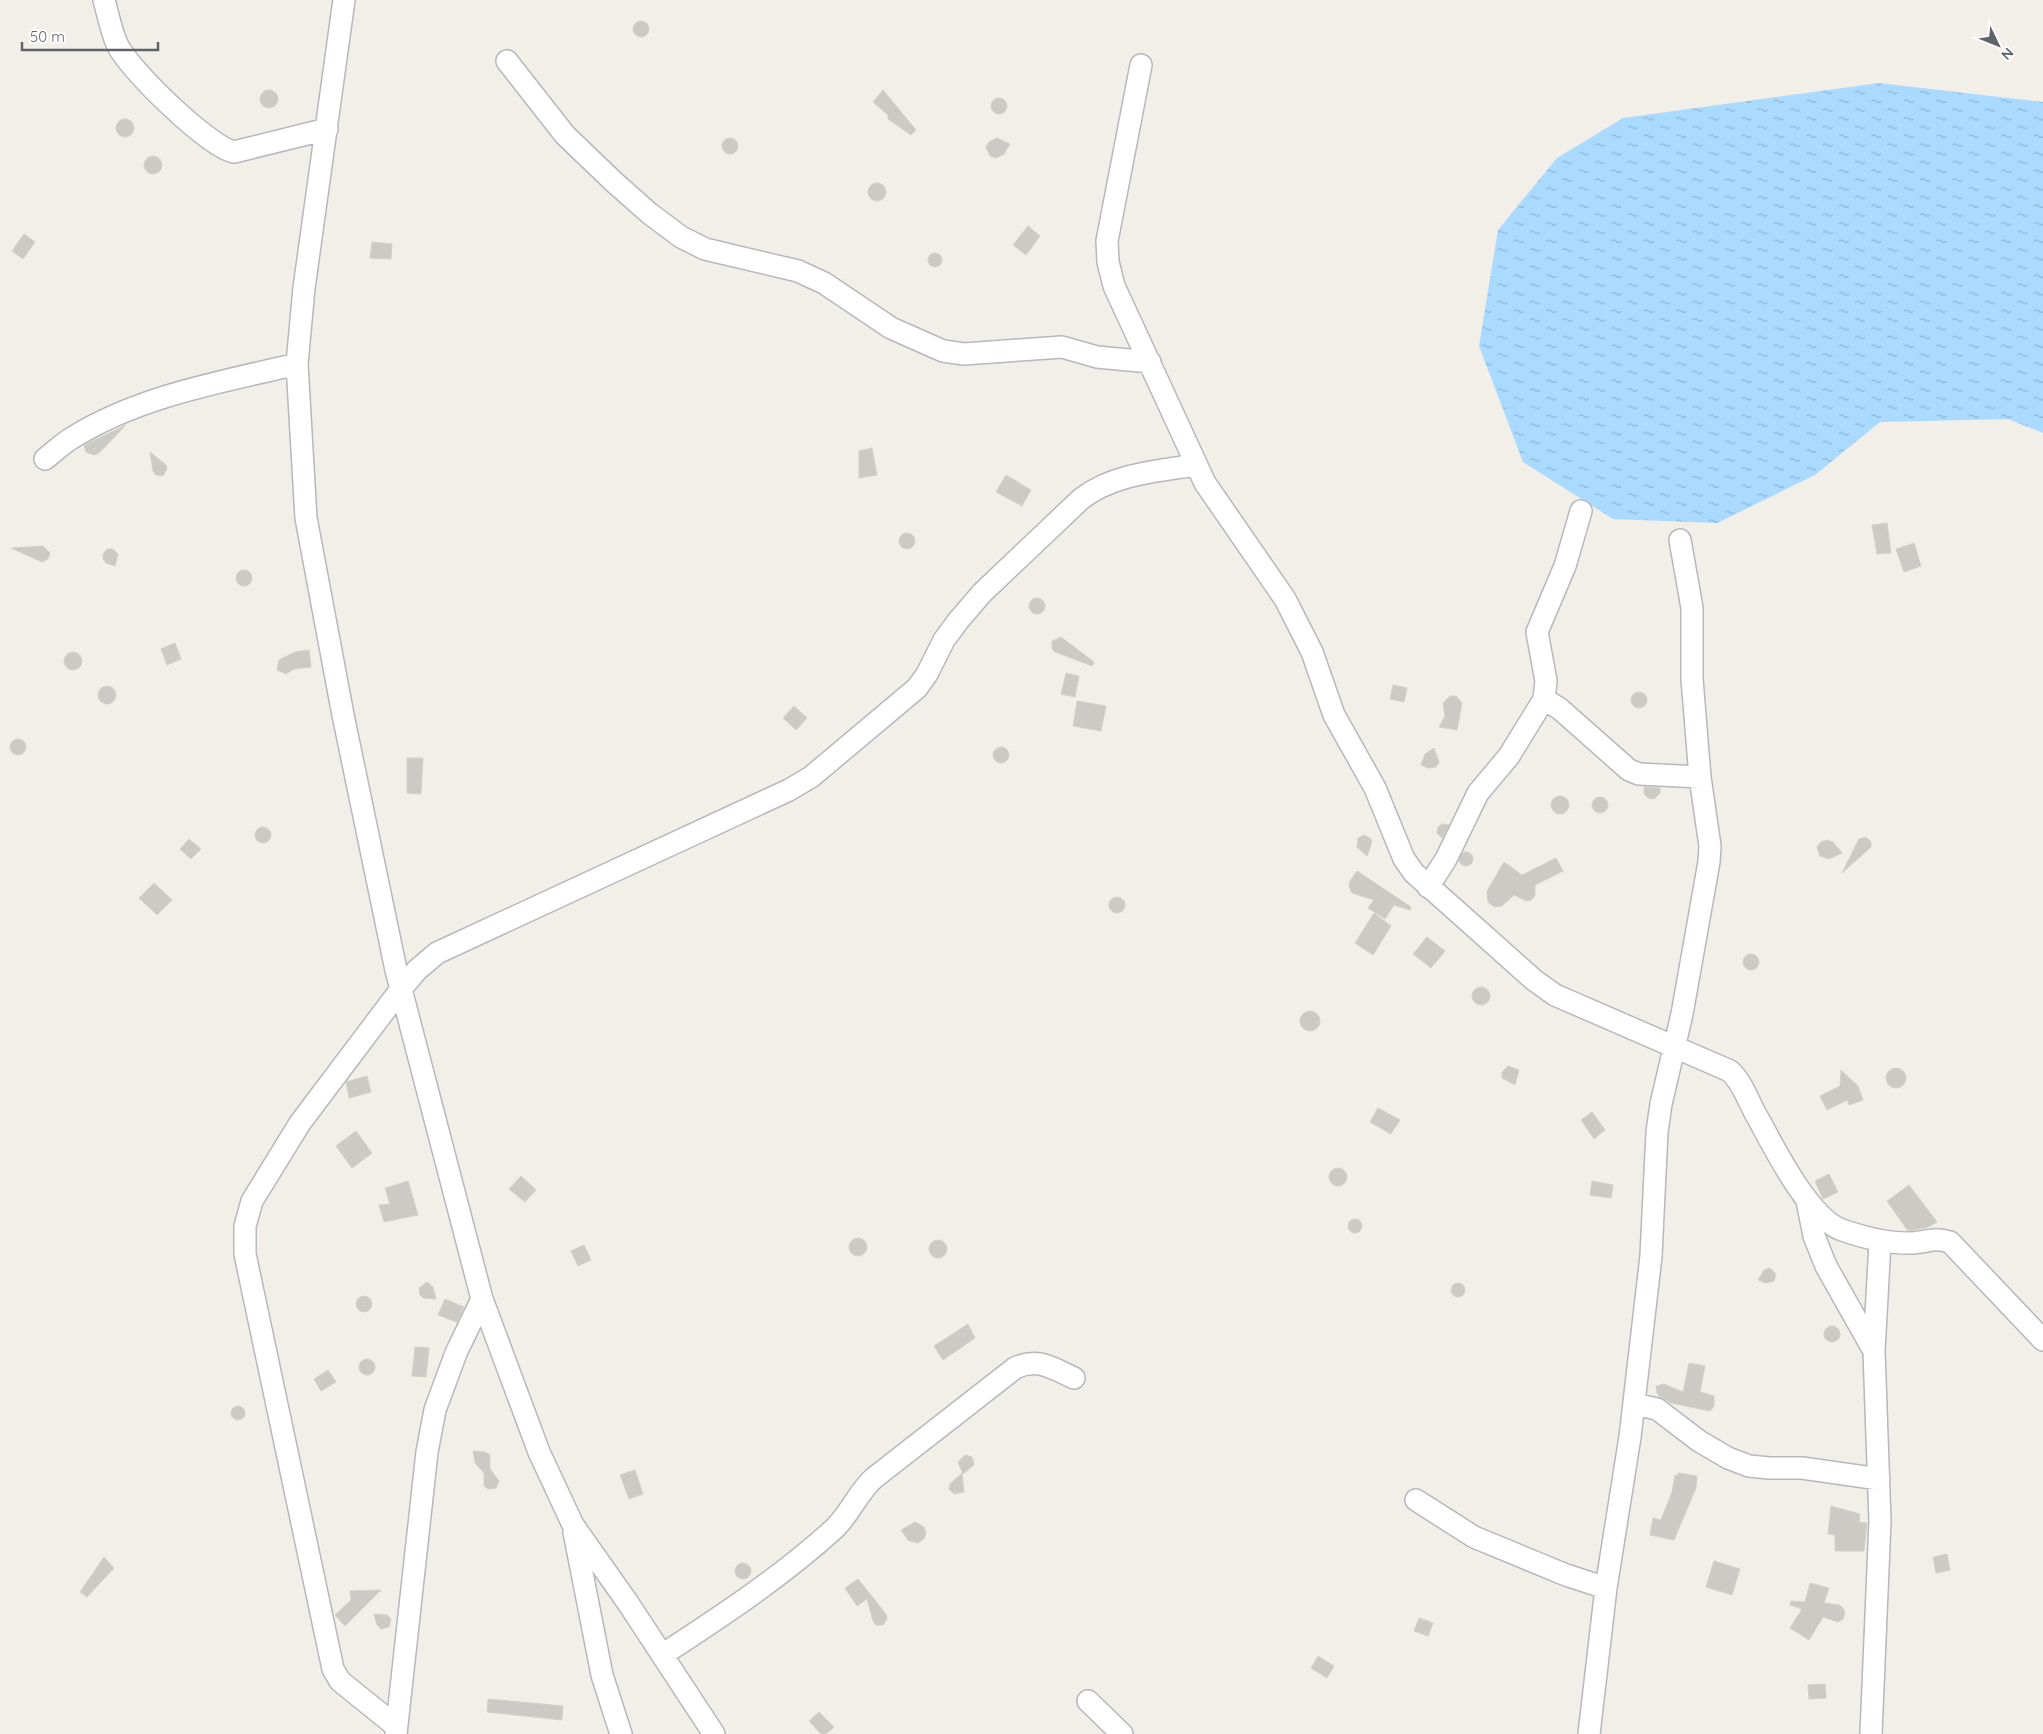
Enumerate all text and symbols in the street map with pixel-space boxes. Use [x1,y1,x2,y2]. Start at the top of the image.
scale bar [22,20,159,52]
north arrow [1973,20,2023,70]
text: 50 m [30,27,65,46]
text: N [1997,44,2018,64]

